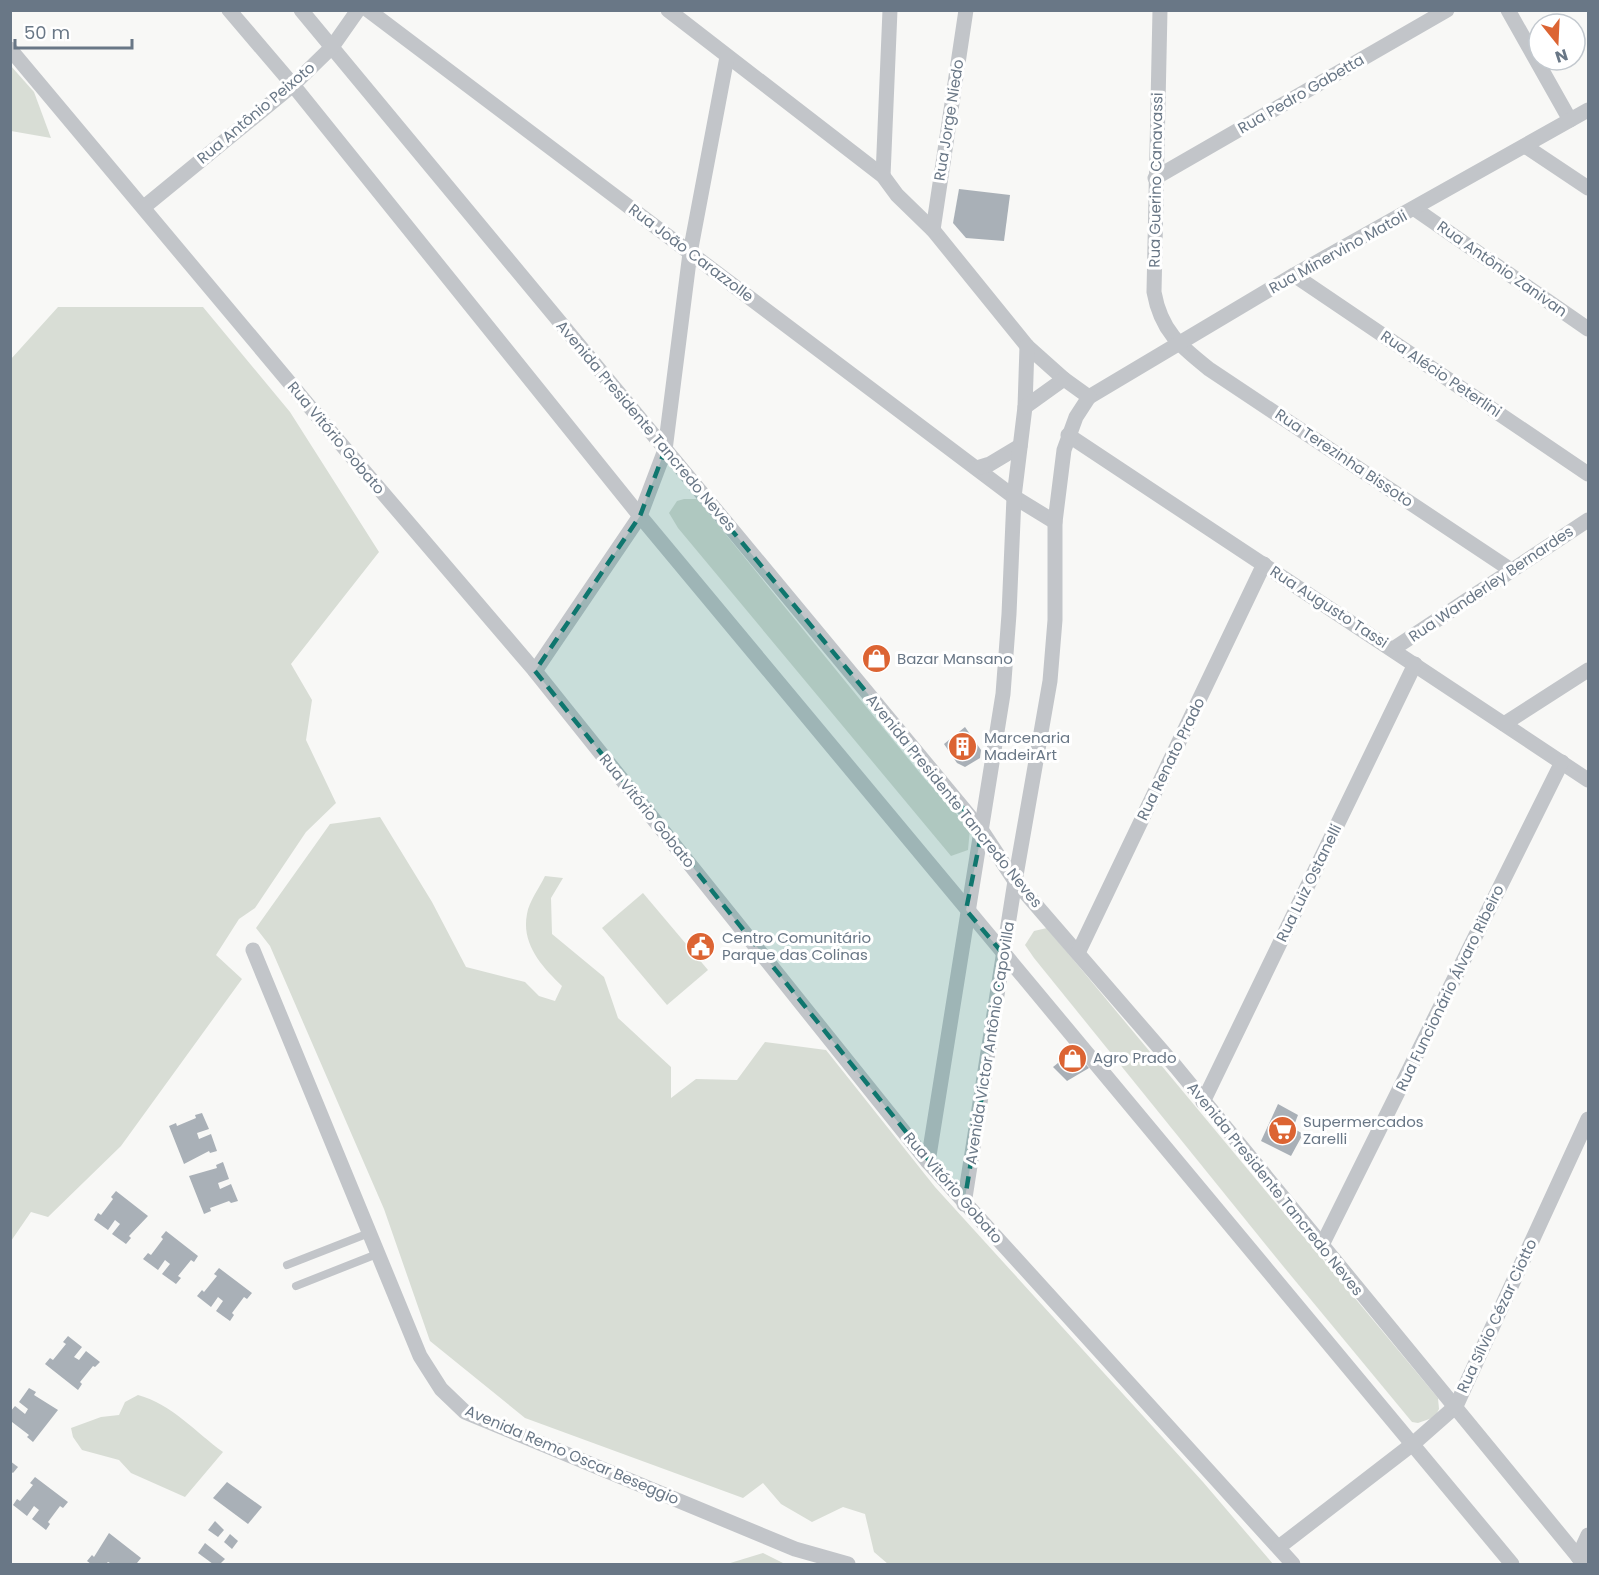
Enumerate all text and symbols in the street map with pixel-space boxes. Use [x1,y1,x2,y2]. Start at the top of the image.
scale bar [15,12,132,50]
north arrow [1527,12,1587,72]
text: 50 m [24,20,70,45]
text: N [1552,43,1571,69]
street label: Rua Pedro Gabetta [1234,49,1368,138]
street label: Rua Antônio Peixoto [192,57,319,168]
street label: Rua Jorge Niedo [929,58,968,182]
street label: Rua Guerino Canavassi [1143,92,1168,268]
street label: Rua João Carazzolle [624,199,758,307]
street label: Rua Minervino Matoli [1265,205,1411,298]
street label: Rua Antônio Zanivan [1433,216,1571,321]
street label: Avenida Presidente Tancredo Neves [552,316,741,536]
street label: Rua Alécio Peterlini [1377,325,1506,422]
street label: Rua Vitório Gobato [283,377,390,499]
street label: Rua Terezinha Bissoto [1271,404,1417,512]
street label: Rua Wanderley Bernardes [1404,520,1577,647]
street label: Rua Augusto Tassi [1266,561,1392,653]
shop icon: Bazar Mansano [860,643,892,675]
place label: Bazar Mansano [897,648,1013,669]
street label: Avenida Presidente Tancredo Neves [861,689,1047,912]
street label: Rua Renato Prado [1132,694,1209,824]
place label: Marcenaria MadeirArt [984,727,1070,765]
building icon: Marcenaria MadeirArt [947,731,979,763]
street label: Rua Vitório Gobato [595,749,700,872]
street label: Rua Luiz Ostanelli [1271,820,1346,945]
street label: Rua Funcionário Álvaro Ribeiro [1390,881,1509,1095]
street label: Avenida Victor Antônio Capovilla [960,920,1019,1166]
place label: Centro Comunitário Parque das Colinas [722,927,871,965]
public building icon: Centro Comunitário Parque das Colinas [685,931,717,963]
shop icon: Agro Prado [1056,1042,1088,1074]
place label: Agro Prado [1093,1047,1177,1068]
street label: Avenida Presidente Tancredo Neves [1182,1077,1368,1300]
place label: Supermercados Zarelli [1303,1111,1424,1149]
supermarket icon: Supermercados Zarelli [1266,1115,1298,1147]
street label: Rua Vitório Gobato [899,1127,1008,1248]
street label: Rua Sílvio Cézar Ciotto [1452,1235,1541,1396]
street label: Avenida Remo Oscar Beseggio [462,1400,682,1509]

